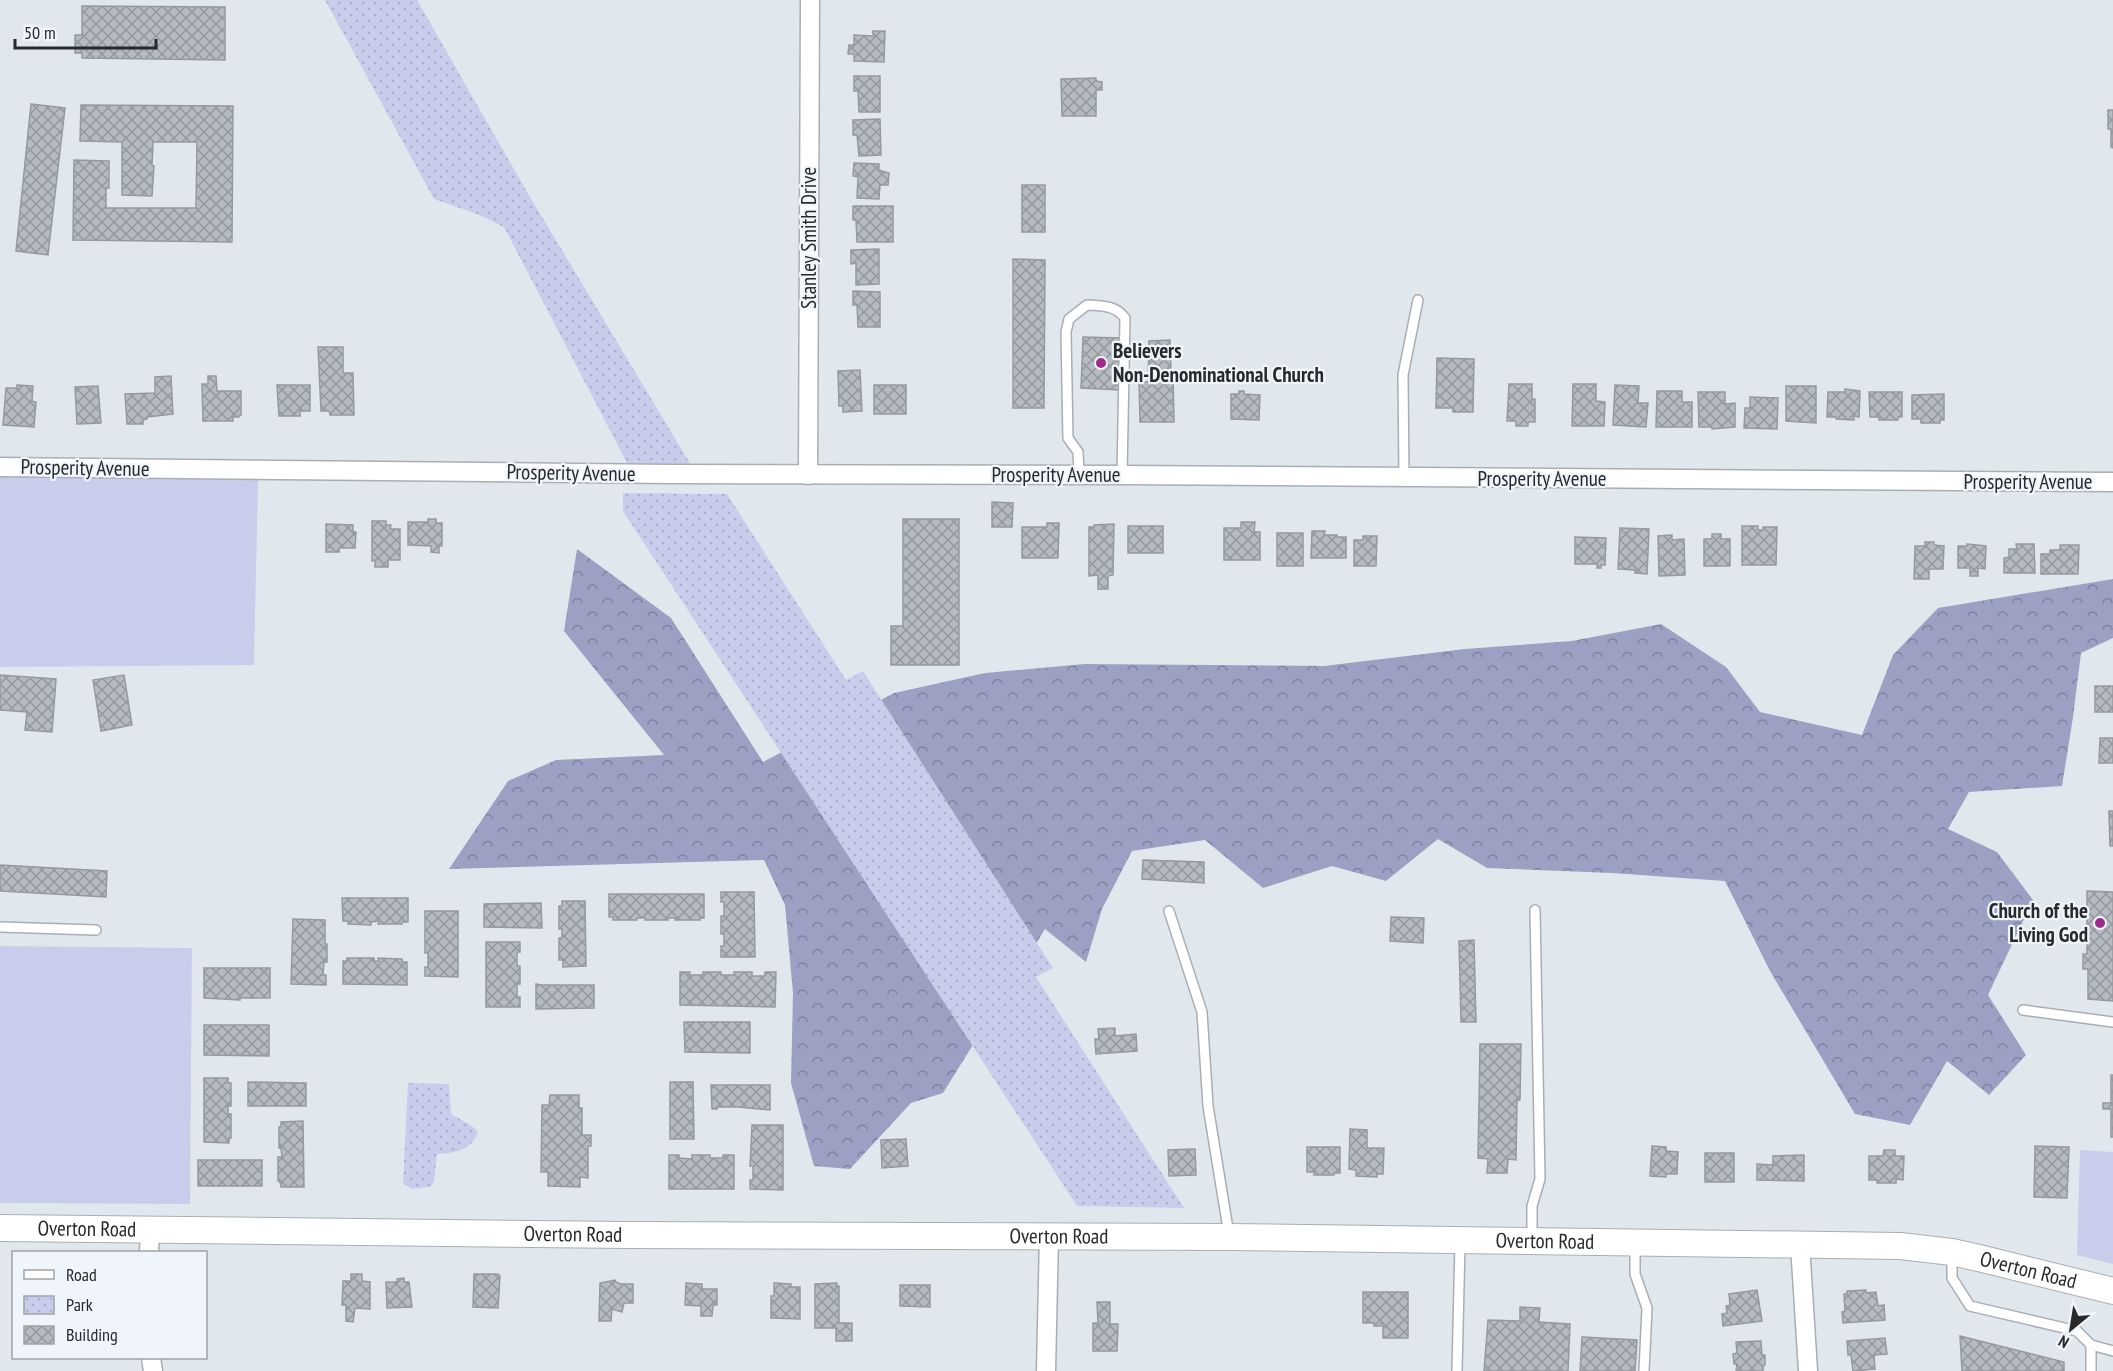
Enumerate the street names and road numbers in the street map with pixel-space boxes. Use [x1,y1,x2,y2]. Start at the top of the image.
street label: Stanley Smith Drive [795,167,822,309]
street label: Prosperity Avenue [20,453,150,482]
street label: Prosperity Avenue [506,458,636,487]
street label: Prosperity Avenue [992,461,1120,488]
street label: Prosperity Avenue [1478,465,1606,492]
street label: Prosperity Avenue [1964,468,2092,495]
street label: Overton Road [38,1214,136,1243]
street label: Overton Road [524,1220,622,1248]
street label: Overton Road [1010,1222,1108,1250]
street label: Overton Road [1495,1227,1594,1255]
street label: Overton Road [1977,1245,2080,1295]

